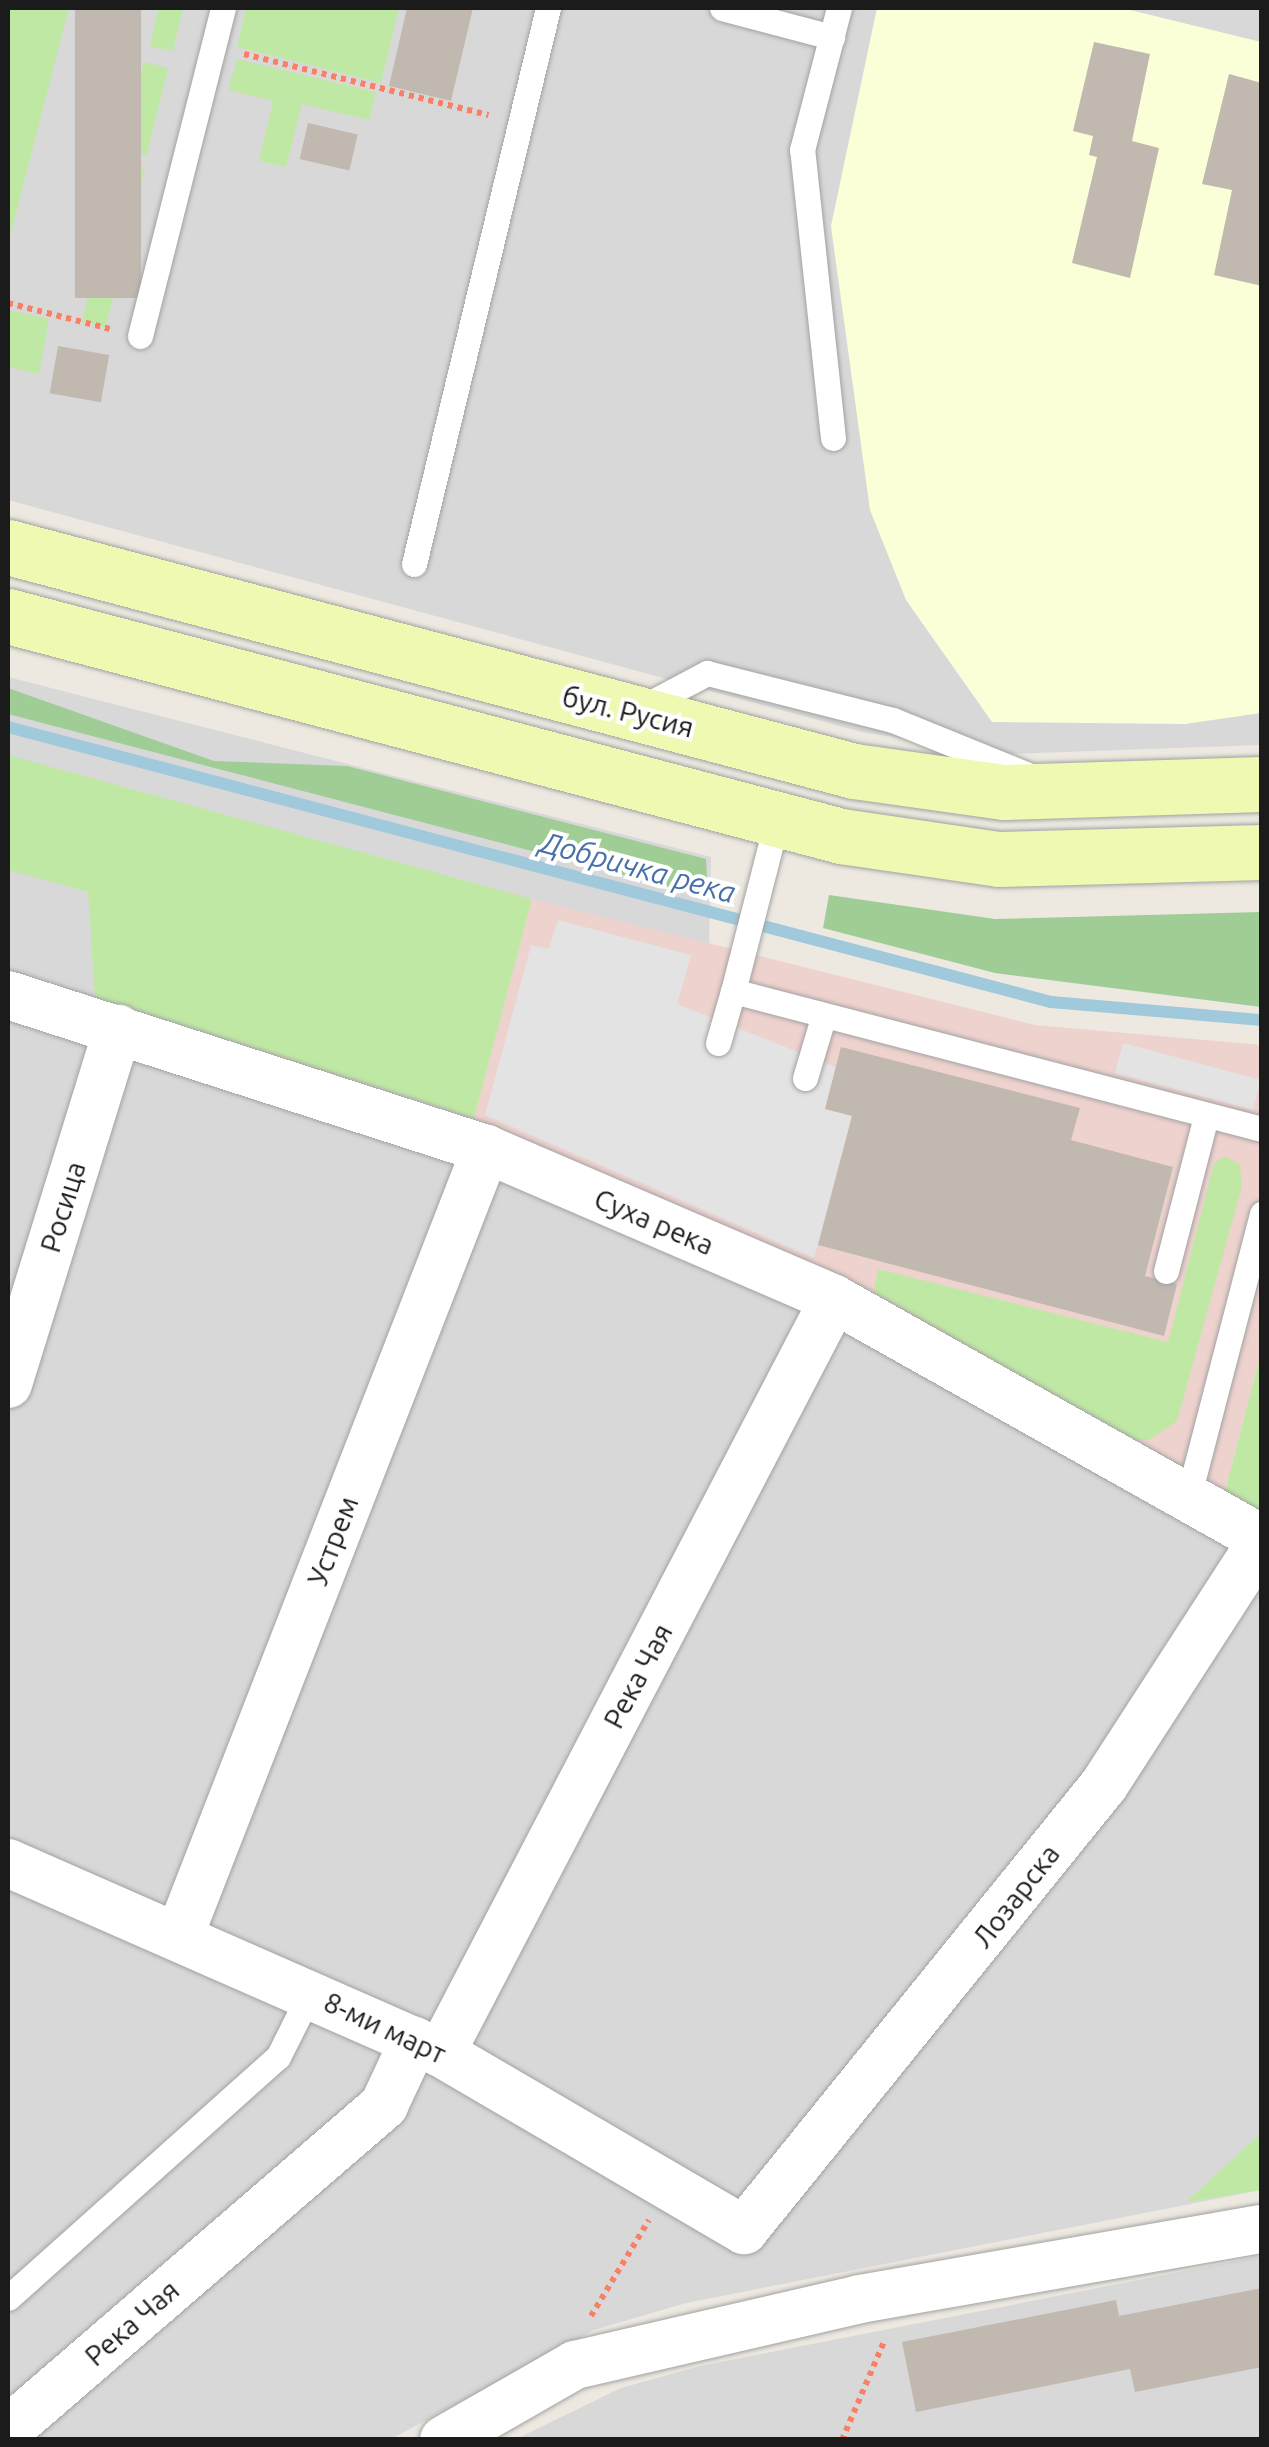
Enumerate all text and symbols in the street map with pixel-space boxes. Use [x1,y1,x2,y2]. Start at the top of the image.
street label: бул. Русия [559,679,697,745]
water label: Добричка река [537,824,739,910]
street label: Росица [33,1158,93,1256]
street label: Суха река [589,1182,719,1262]
street label: Устрем [301,1492,365,1590]
street label: Река Чая [597,1618,679,1734]
street label: Лозарска [965,1838,1067,1954]
street label: 8-ми март [319,1985,451,2071]
street label: Река Чая [78,2273,186,2373]

